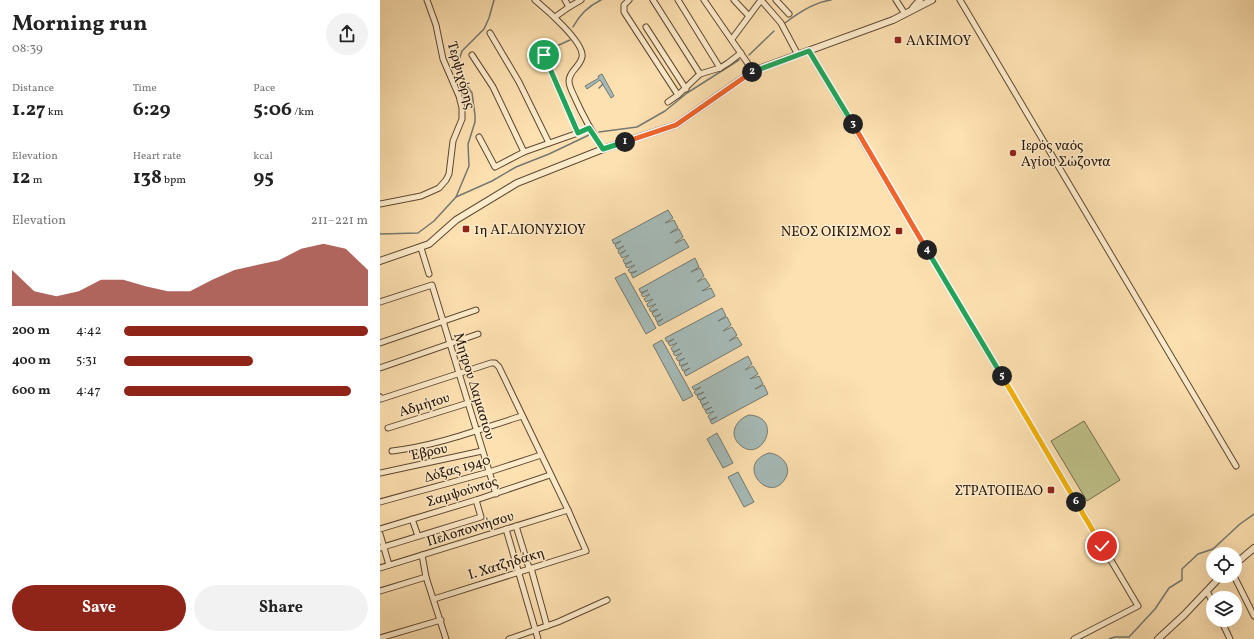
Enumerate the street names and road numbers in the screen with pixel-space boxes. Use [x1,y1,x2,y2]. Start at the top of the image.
street label: Τερψιχόρης [442,39,479,111]
street label: Μητρου Δαμασιου [448,331,499,442]
street label: Αδμήτου [397,389,452,422]
street label: Έβρου [407,439,450,466]
street label: Δόξας 1940 [422,451,493,488]
street label: Σαμψούντος [424,473,501,512]
street label: Πελοποννήσου [424,507,517,552]
street label: Ι. Χατζηδάκη [466,544,547,585]

